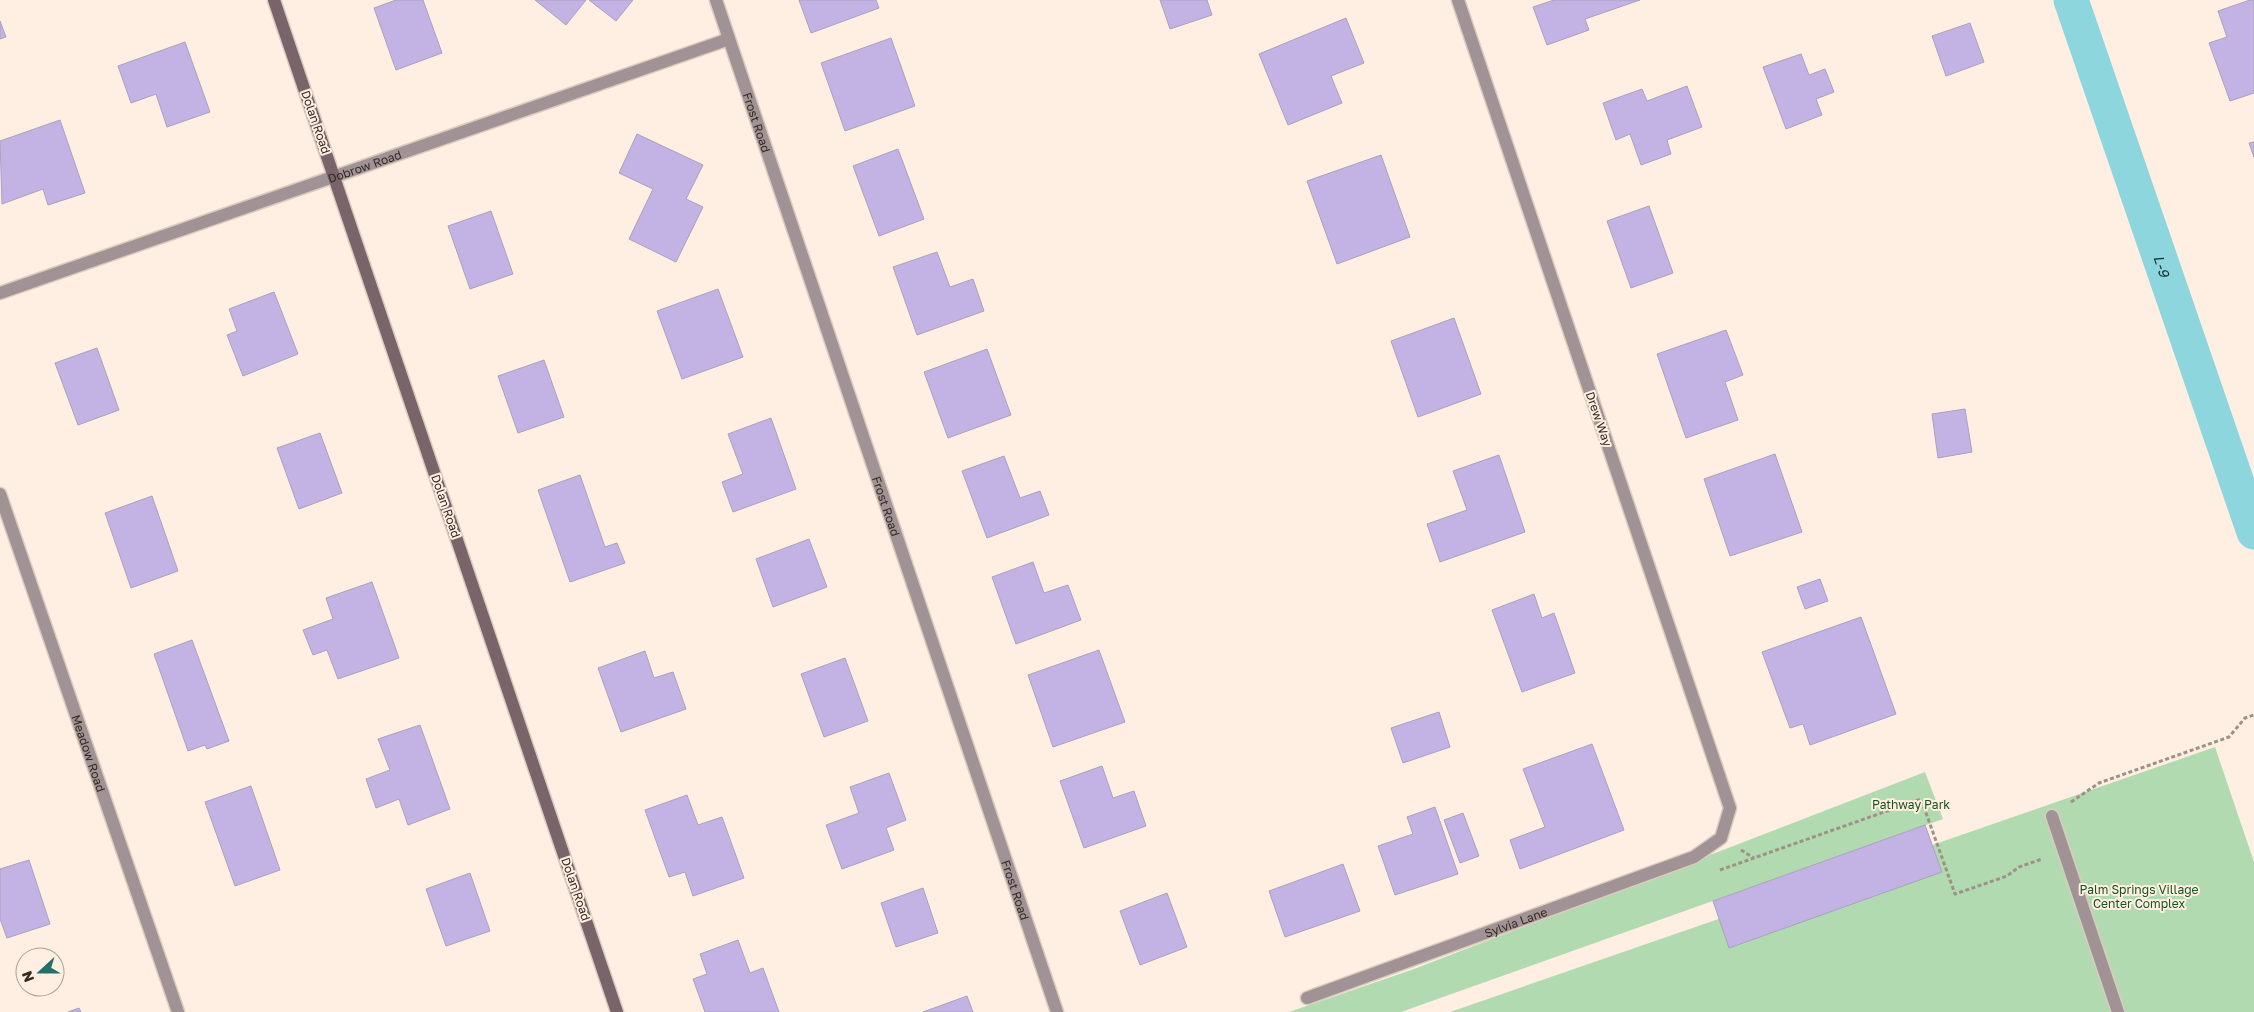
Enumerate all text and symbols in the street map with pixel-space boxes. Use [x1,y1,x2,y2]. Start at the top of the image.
street label: Dolan Road [298,88,334,156]
street label: Frost Road [740,90,774,154]
street label: Dobrow Road [326,146,403,186]
water label: L-9 [2151,253,2174,280]
street label: Drew Way [1583,390,1615,449]
street label: Dolan Road [428,472,464,540]
street label: Frost Road [869,474,904,538]
street label: Meadow Road [69,713,109,794]
park label: Pathway Park [1872,797,1950,812]
street label: Dolan Road [558,855,594,923]
street label: Frost Road [999,858,1033,922]
park label: Palm Springs Village Center Complex [2079,882,2199,911]
street label: Sylvia Lane [1482,904,1549,940]
north arrow [15,947,65,997]
text: N [18,969,37,985]

